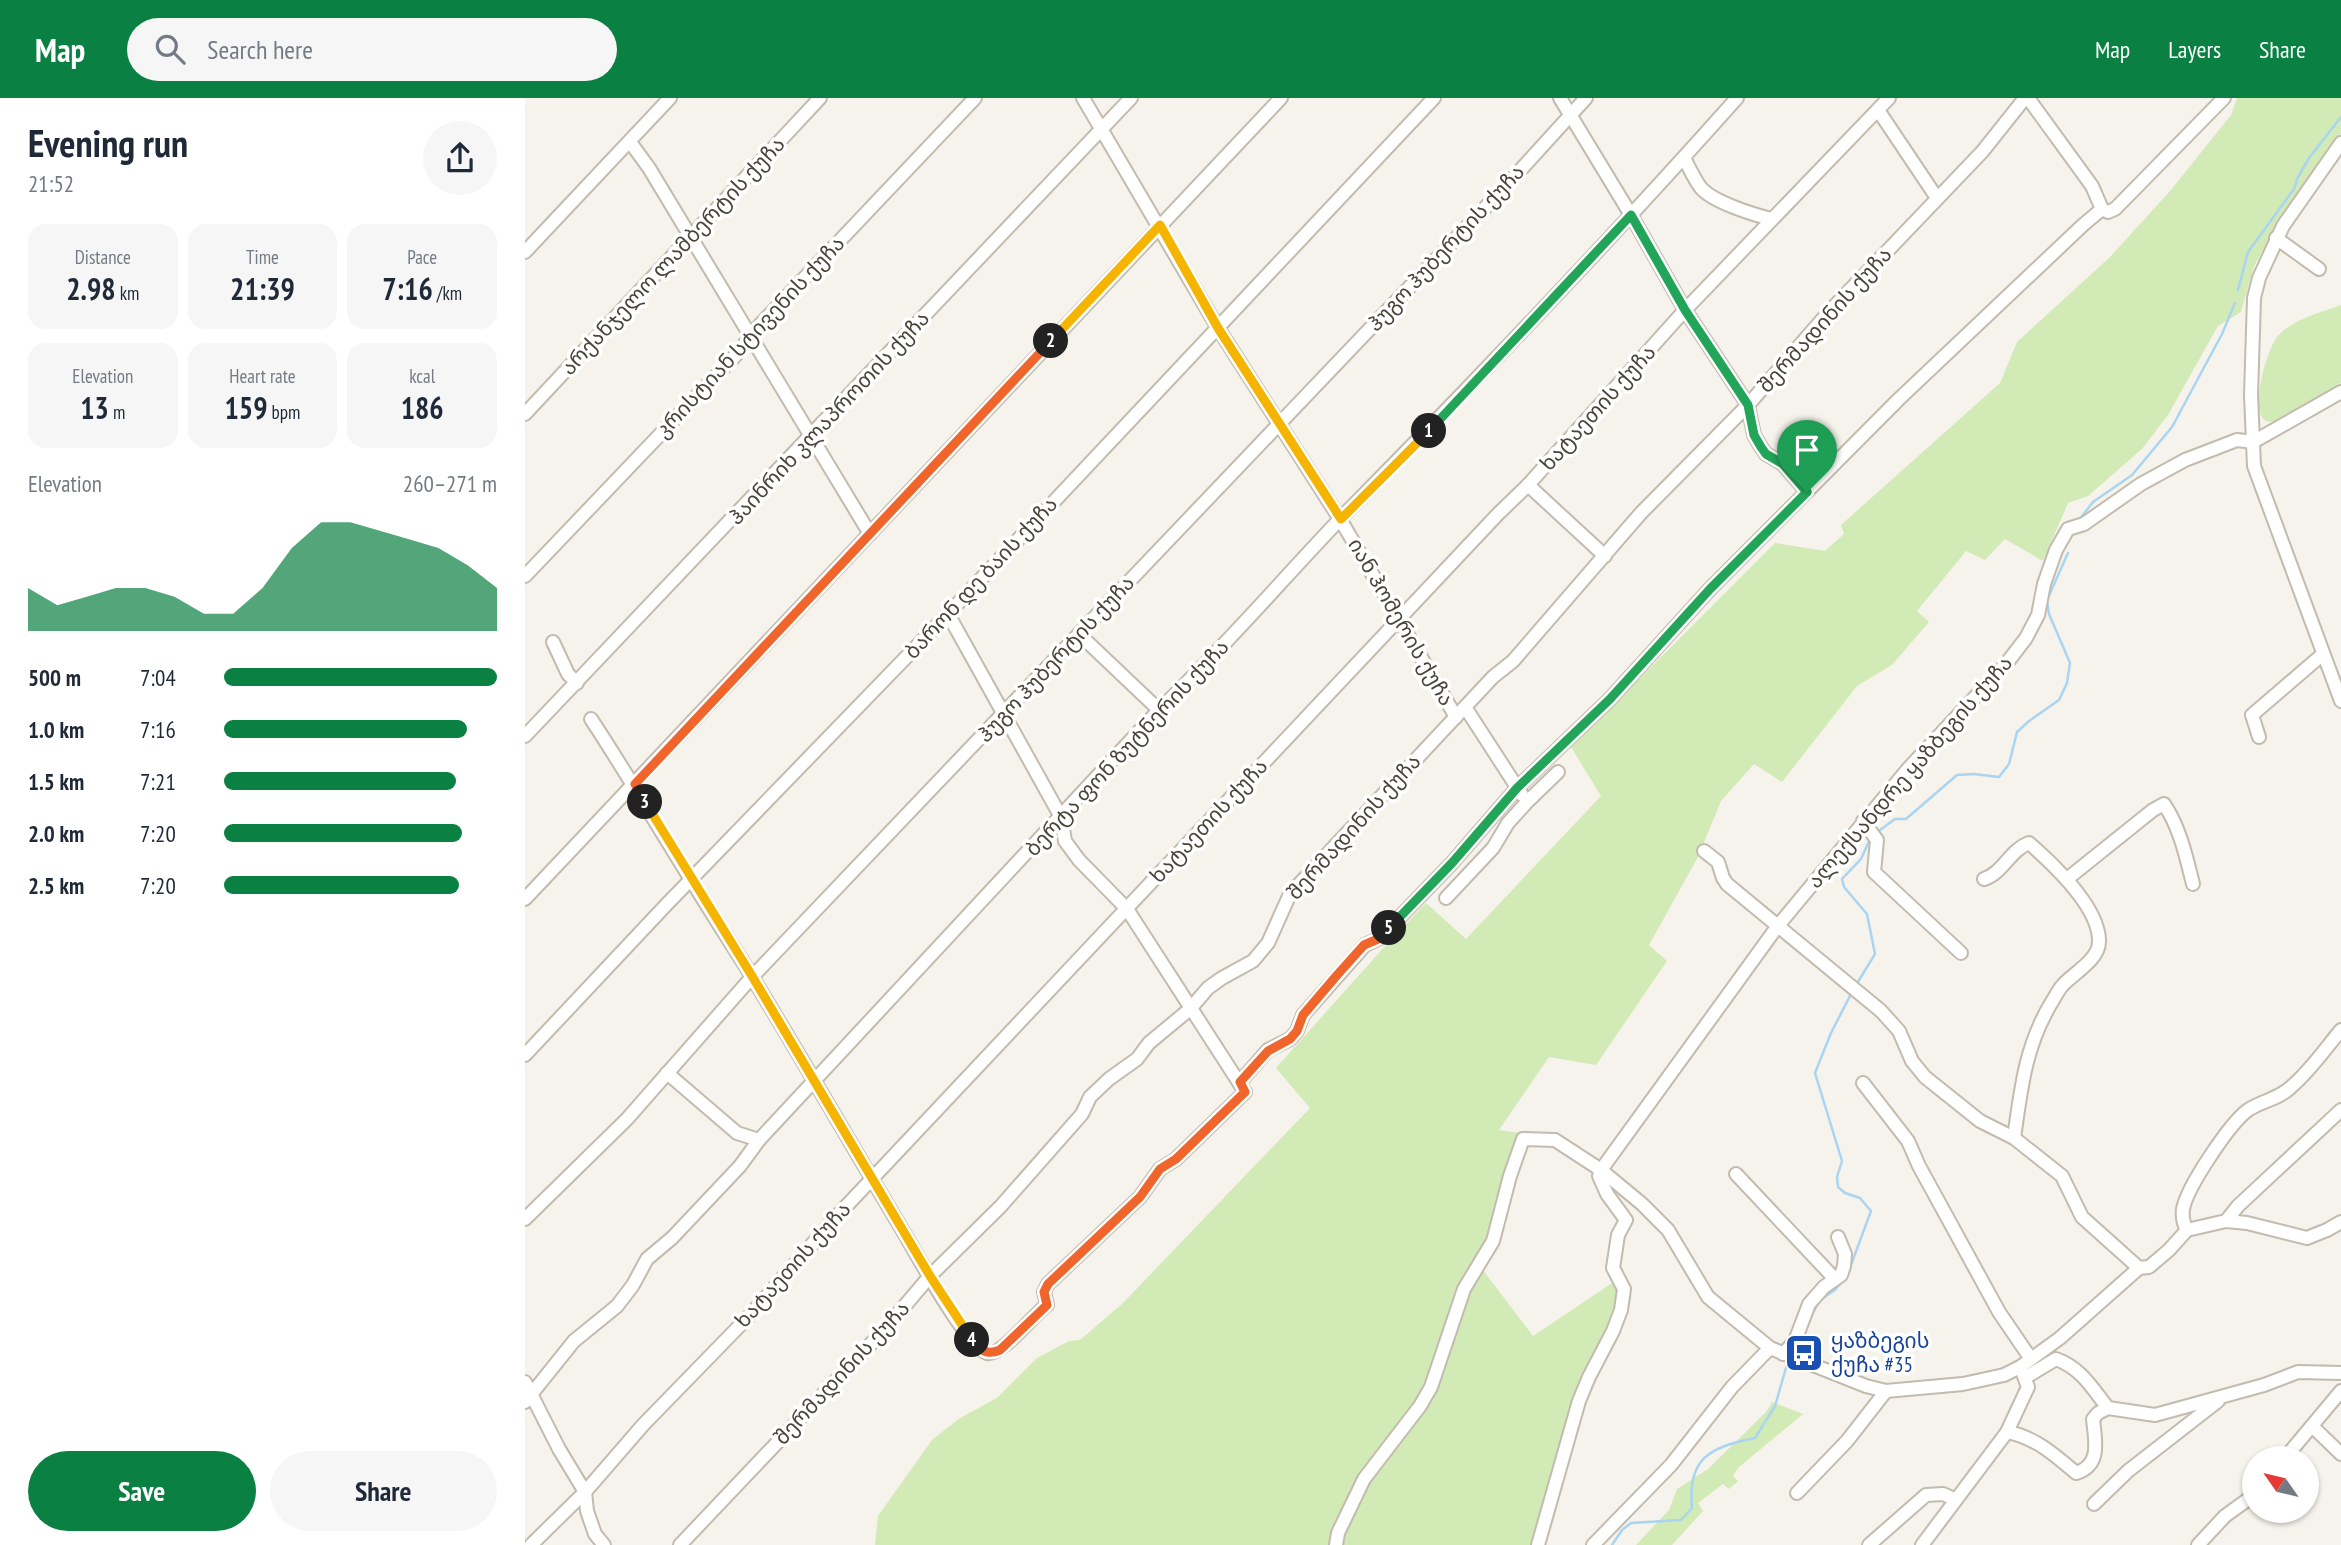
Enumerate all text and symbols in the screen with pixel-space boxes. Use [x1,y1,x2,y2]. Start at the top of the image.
search box [127,18,617,81]
text: Map [35,28,85,71]
icon: search [151,30,189,68]
text: Search here [207,33,313,66]
text: Map [2095,34,2130,65]
text: Layers [2168,34,2221,65]
text: Share [2259,34,2306,65]
text: Evening run [28,118,188,167]
button: share [423,121,497,195]
street label: არქანჯელო ლამბერტის ქუჩა [555,131,790,381]
street label: ჰუგო ჰუბერტის ქუჩა [1361,158,1530,337]
text: 21:52 [28,169,74,198]
street label: კრისტიან სტივენის ქუჩა [649,230,850,443]
street label: შერმადინის ქუჩა [1752,241,1897,398]
text: Distance [75,245,131,269]
text: Time [246,245,279,269]
text: Pace [407,245,437,269]
text: 2.98 [66,269,116,308]
text: 21:39 [230,269,295,308]
text: 7:16 [382,269,433,308]
text: km [116,281,139,305]
text: /km [433,281,462,305]
street label: ჰაინრიხ კლაპროთის ქუჩა [722,305,935,530]
pin: 2 [1033,324,1069,358]
text: 2 [1046,328,1055,352]
street label: ხატაეთის ქუჩა [1534,339,1661,476]
text: Elevation [72,364,133,388]
text: Heart rate [229,364,296,388]
text: kcal [409,364,435,388]
text: 13 [80,388,109,427]
text: 159 [225,388,268,427]
text: 186 [401,388,444,427]
text: m [109,400,125,424]
text: bpm [268,400,300,424]
pin: 1 [1411,414,1447,448]
text: 1 [1424,418,1433,442]
pin [1777,420,1837,492]
icon: arrive [1788,431,1826,469]
text: Elevation [28,469,102,498]
text: 260–271 m [403,469,497,498]
street label: ბარონ დე ბაის ქუჩა [898,491,1063,665]
street label: იან ჰომერის ქუჩა [1342,533,1460,710]
street label: ჰუგო ჰუბერტის ქუჩა [971,569,1140,748]
street label: ბერტა ფონ ზუტნერის ქუჩა [1019,633,1234,862]
street label: ალექსანდრე ყაზბეგის ქუჩა [1801,650,2018,894]
text: 500 m [28,663,81,692]
text: 7:04 [140,663,176,692]
text: 1.0 km [28,715,84,744]
text: 7:16 [140,715,176,744]
street label: შერმადინის ქუჩა [1281,748,1426,905]
street label: ხატაეთის ქუჩა [1144,753,1273,889]
text: 1.5 km [28,767,84,796]
text: 7:21 [140,767,176,796]
pin: 3 [627,784,663,820]
text: 3 [640,789,649,813]
text: 2.0 km [28,819,84,848]
text: 7:20 [140,819,176,848]
text: 2.5 km [28,871,84,900]
text: 7:20 [140,871,176,900]
pin: 5 [1371,910,1407,946]
text: 5 [1384,915,1393,939]
street label: ხატაეთის ქუჩა [729,1196,856,1333]
street label: შერმადინის ქუჩა [768,1295,915,1450]
pin: 4 [955,1322,989,1358]
text: 4 [967,1327,976,1351]
place label: ყაზბეგის ქუჩა #35 [1831,1327,1929,1378]
bus stop icon: ყაზბეგის ქუჩა #35 [1783,1332,1825,1374]
north arrow [2242,1446,2319,1522]
map controls [2242,1446,2319,1523]
button: Save [28,1451,256,1531]
button: Share [270,1451,497,1531]

